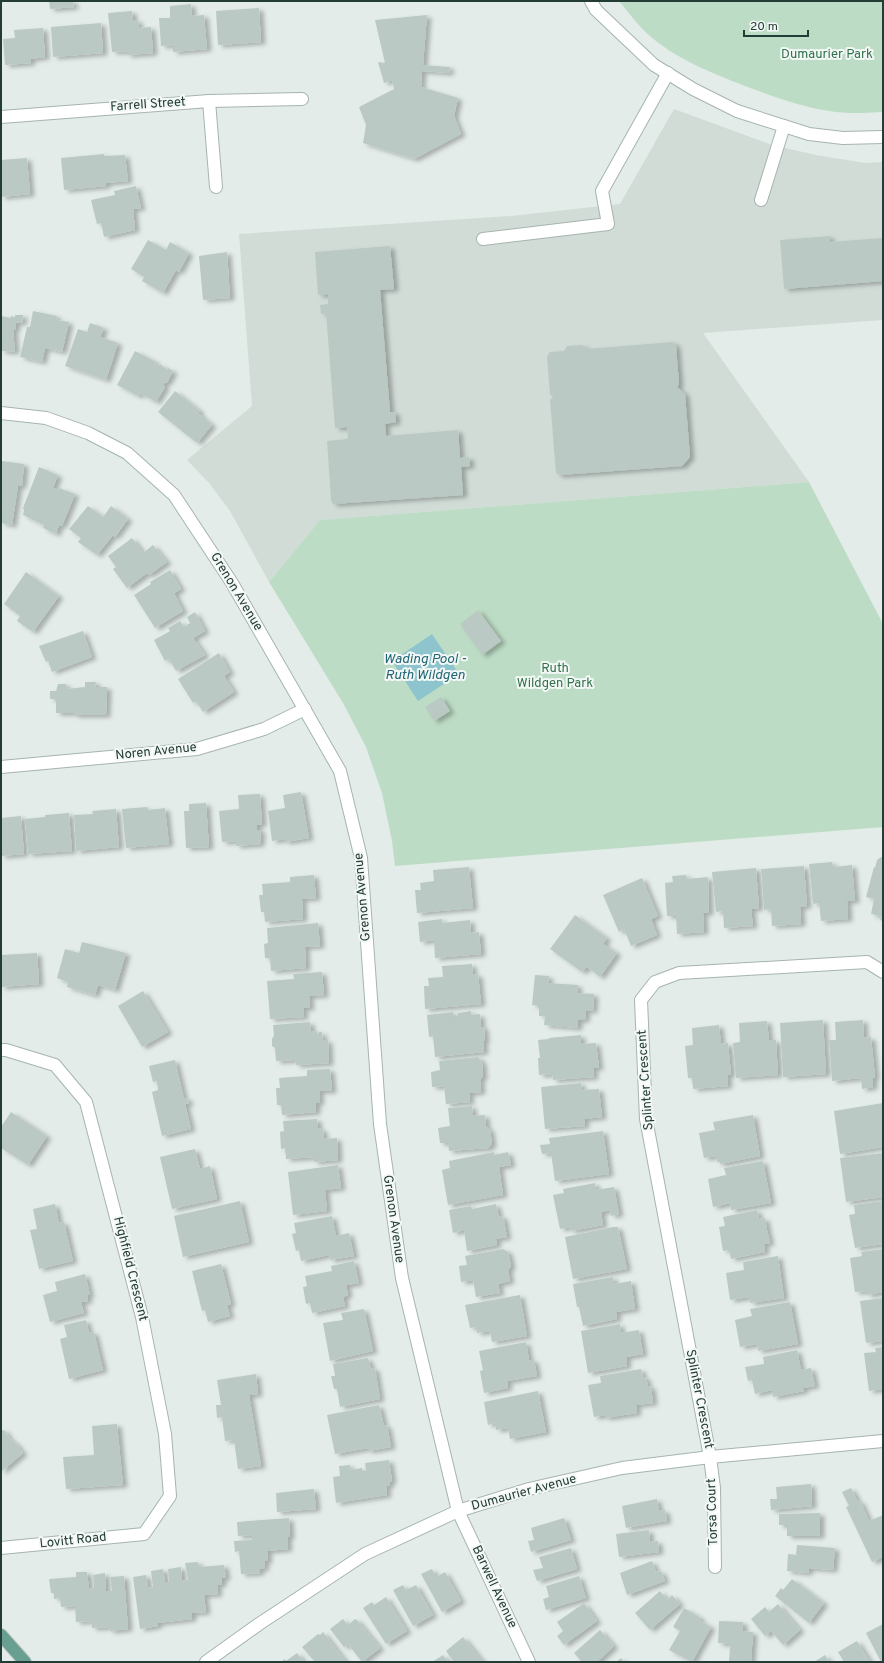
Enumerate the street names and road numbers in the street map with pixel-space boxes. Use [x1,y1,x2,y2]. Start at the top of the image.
street label: Farrell Street [110,94,186,116]
street label: Grenon Avenue [206,550,266,634]
street label: Noren Avenue [115,740,197,764]
street label: Grenon Avenue [351,852,375,942]
street label: Splinter Crescent [635,1029,657,1131]
street label: Grenon Avenue [379,1174,407,1264]
street label: Highfield Crescent [109,1215,151,1323]
street label: Splinter Crescent [682,1348,716,1450]
street label: Dumaurier Avenue [470,1471,578,1515]
street label: Torsa Court [704,1478,722,1546]
street label: Lovitt Road [39,1530,107,1552]
street label: Barwell Avenue [468,1543,520,1631]

